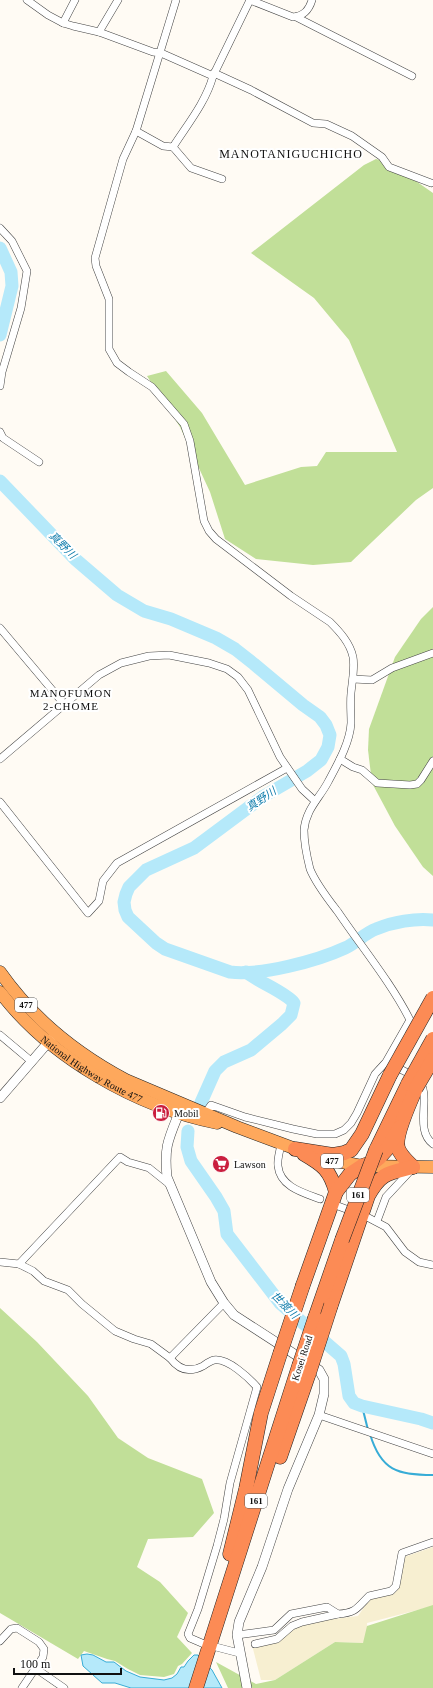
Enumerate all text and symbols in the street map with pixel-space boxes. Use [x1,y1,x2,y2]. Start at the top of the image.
district label: MANOTANIGUCHICHO [219,147,363,161]
water label: 真野川 [47,529,80,562]
district label: MANOFUMON 2-CHOME [30,687,112,712]
water label: 真野川 [244,784,279,813]
road number: 477 [15,998,37,1012]
street label: National Highway Route 477 [39,1033,144,1104]
fuel station icon: Mobil [151,1103,171,1123]
place label: Mobil [174,1108,199,1119]
supermarket icon: Lawson [211,1154,231,1174]
road number: 477 [321,1154,343,1168]
place label: Lawson [234,1159,266,1170]
road number: 161 [347,1188,369,1202]
water label: 世渡川 [269,1289,302,1322]
street label: Kosei Road [290,1334,314,1382]
road number: 161 [245,1494,267,1508]
scale bar [14,1650,121,1676]
text: 100 m [20,1657,51,1671]

